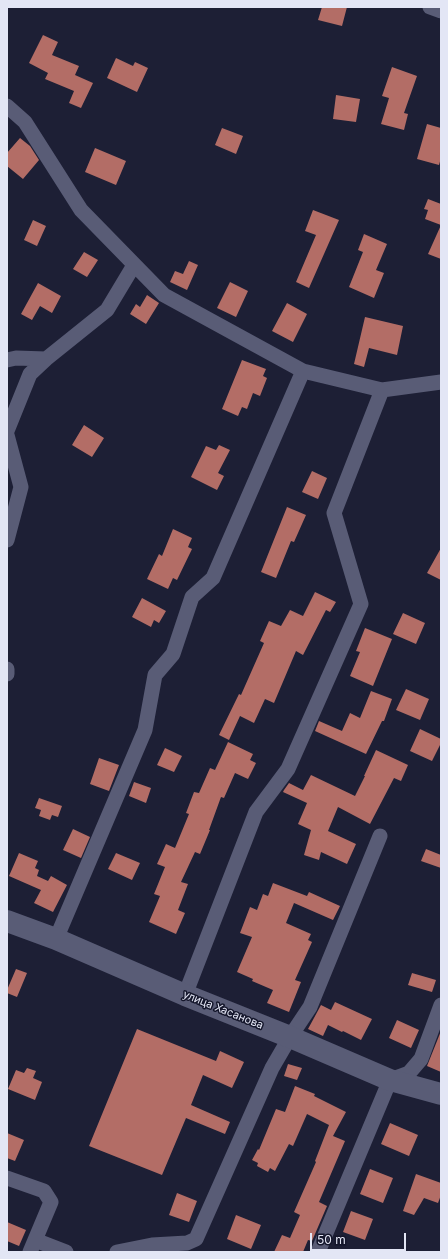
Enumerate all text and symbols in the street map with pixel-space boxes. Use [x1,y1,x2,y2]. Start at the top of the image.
street label: улица Хасанова [181,988,265,1032]
scale bar [312,1225,408,1251]
text: 50 m [317,1232,346,1247]

